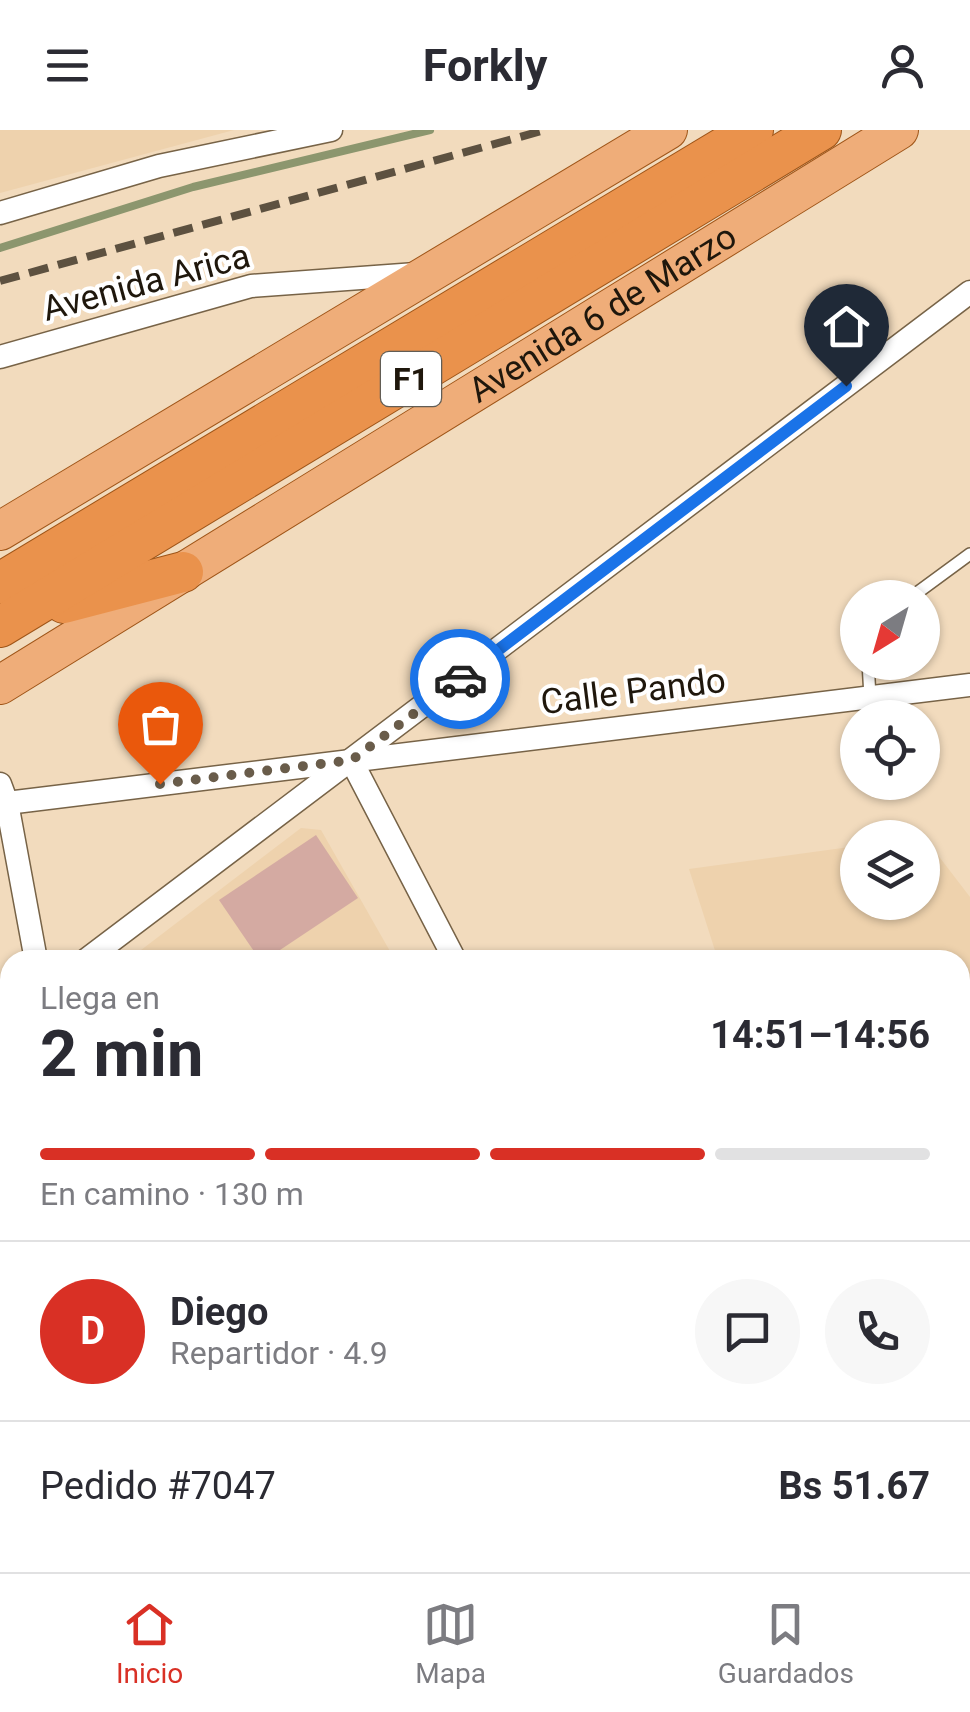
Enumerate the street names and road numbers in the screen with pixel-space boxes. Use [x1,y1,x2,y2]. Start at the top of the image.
street label: Avenida 6 de Marzo [462,216,744,411]
street label: Avenida Arica [38,235,254,330]
road number: F1 [381,352,441,406]
street label: Calle Pando [538,660,728,723]

